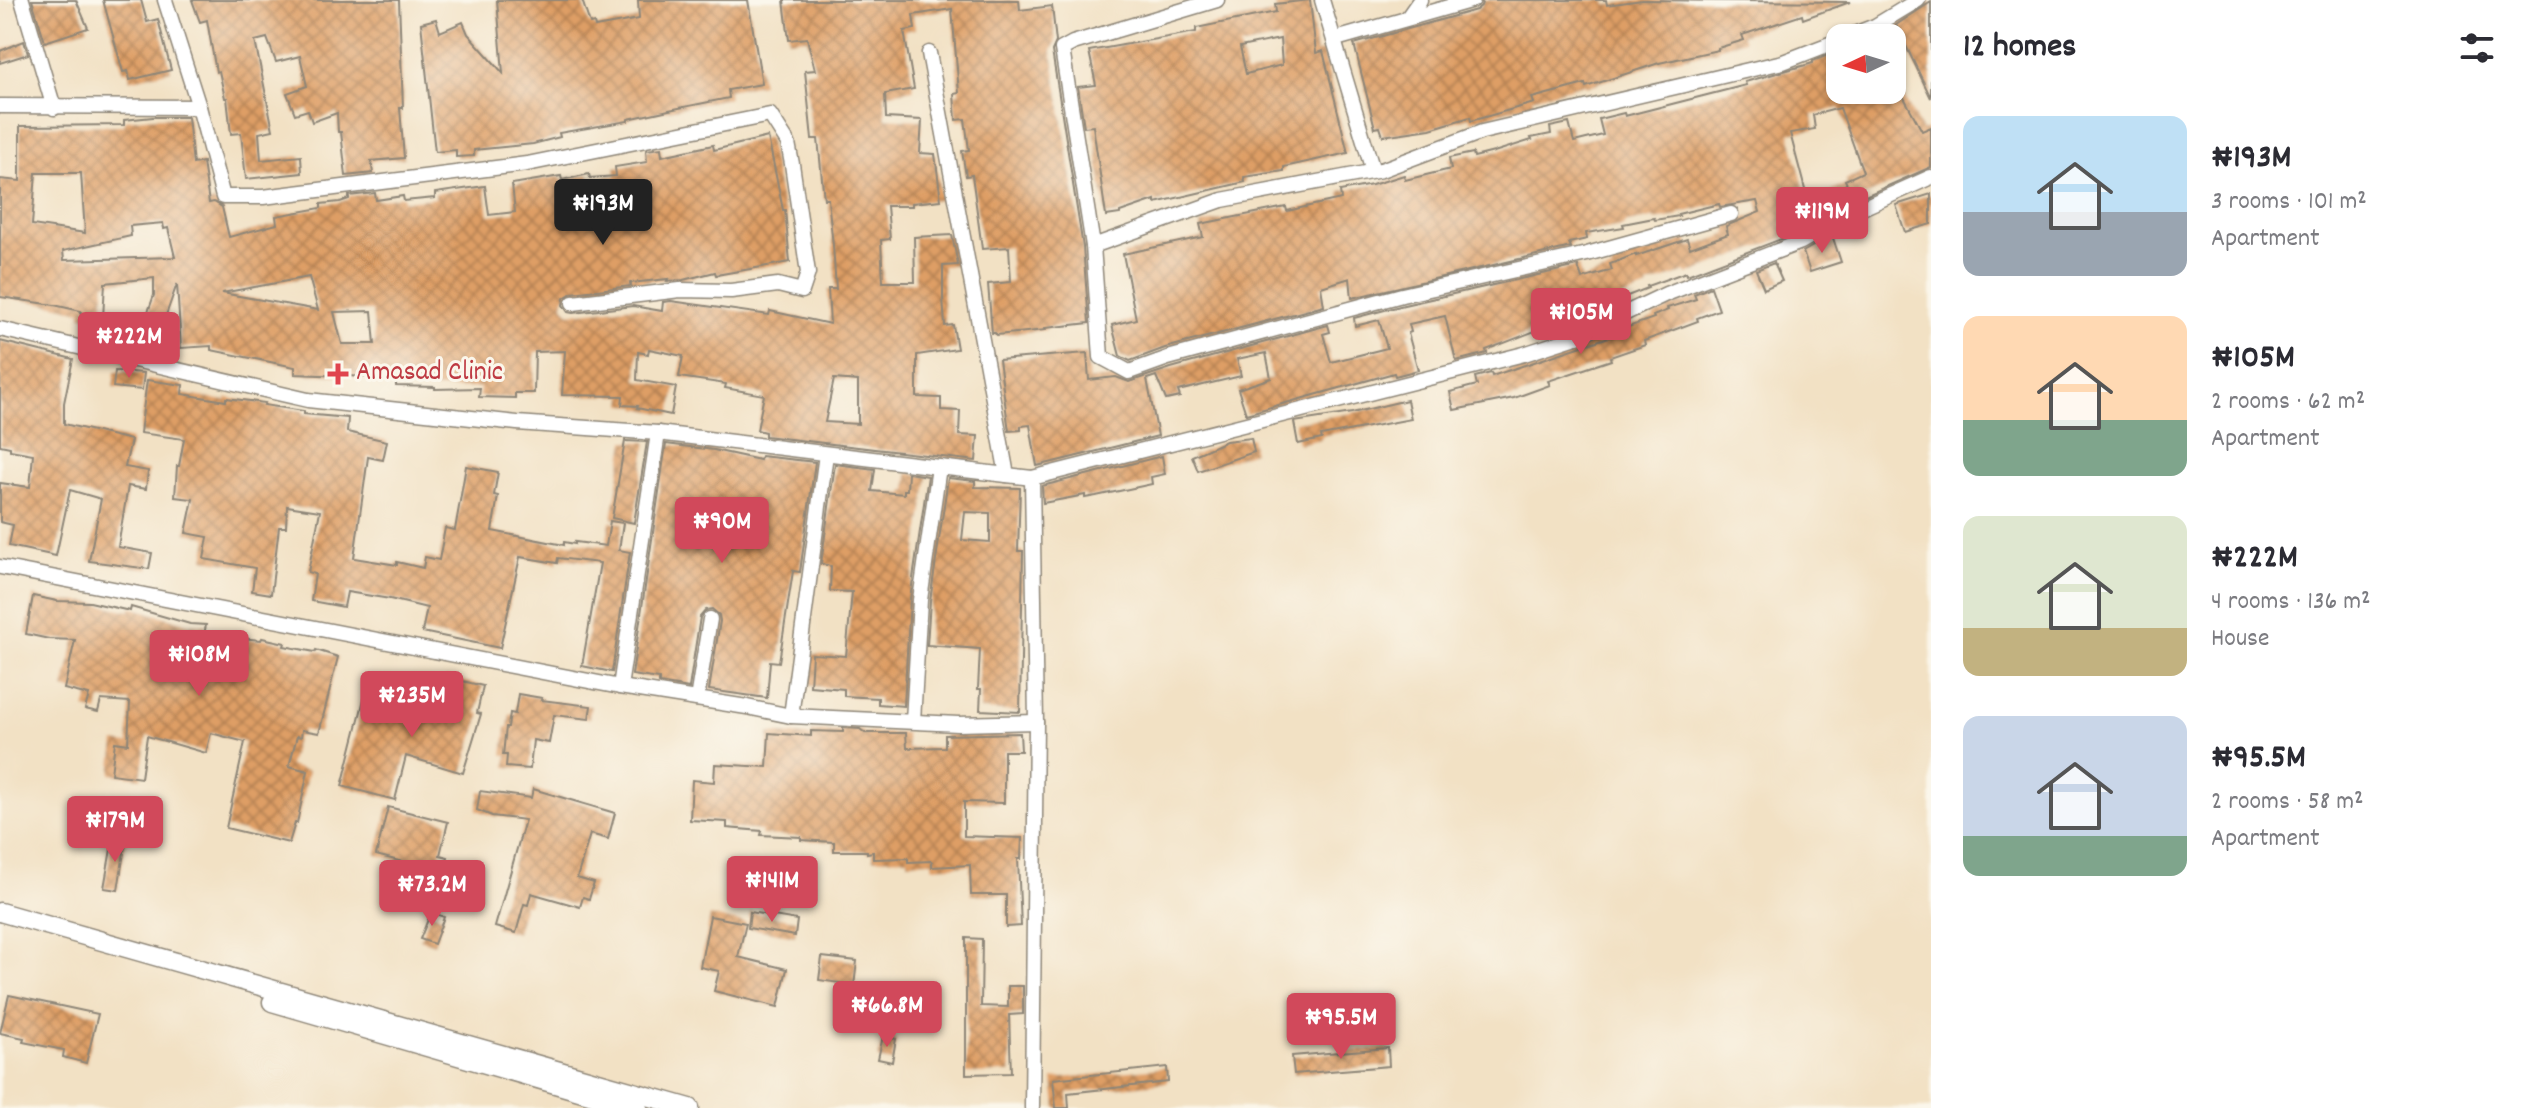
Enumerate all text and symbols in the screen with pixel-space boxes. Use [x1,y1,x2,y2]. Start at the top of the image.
north arrow [1826,24,1906,104]
map controls [1826,24,1906,104]
text: 12 homes [1963,24,2076,73]
icon: filters [2455,26,2499,70]
text: ₦193M [2211,135,2291,184]
icon: home [2027,148,2123,244]
pin: ₦193M [547,179,659,247]
text: 3 rooms · 101 m² [2211,184,2367,221]
text: ₦193M [572,186,634,223]
pin: ₦119M [1766,187,1878,255]
text: ₦119M [1794,194,1850,231]
text: Apartment [2211,221,2320,258]
pin: ₦105M [1525,288,1637,356]
text: ₦105M [1549,295,1613,332]
pin: ₦222M [73,312,185,380]
text: ₦222M [96,319,162,356]
text: ₦105M [2211,335,2295,384]
icon: home [2027,348,2123,444]
place label: Amasad Clinic [356,354,503,394]
marker: Amasad Clinic [327,363,349,385]
text: 2 rooms · 62 m² [2211,384,2365,421]
text: Apartment [2211,421,2320,458]
pin: ₦90M [675,497,769,565]
text: ₦90M [693,504,751,541]
text: ₦222M [2211,535,2298,584]
icon: home [2027,548,2123,644]
text: 4 rooms · 136 m² [2211,584,2370,621]
text: House [2211,621,2269,658]
pin: ₦108M [143,630,255,698]
text: ₦108M [168,637,230,674]
pin: ₦235M [356,671,468,739]
text: ₦235M [378,678,446,715]
text: ₦95.5M [2211,735,2306,784]
icon: home [2027,748,2123,844]
text: 2 rooms · 58 m² [2211,784,2364,821]
pin: ₦179M [59,796,171,864]
text: ₦179M [85,803,145,840]
text: Apartment [2211,821,2320,858]
pin: ₦141M [716,856,828,924]
pin: ₦73.2M [367,860,497,928]
text: ₦141M [745,863,799,900]
text: ₦73.2M [397,867,467,904]
pin: ₦66.8M [822,981,952,1049]
text: ₦66.8M [851,988,923,1025]
pin: ₦95.5M [1276,993,1406,1061]
text: ₦95.5M [1305,1000,1377,1037]

